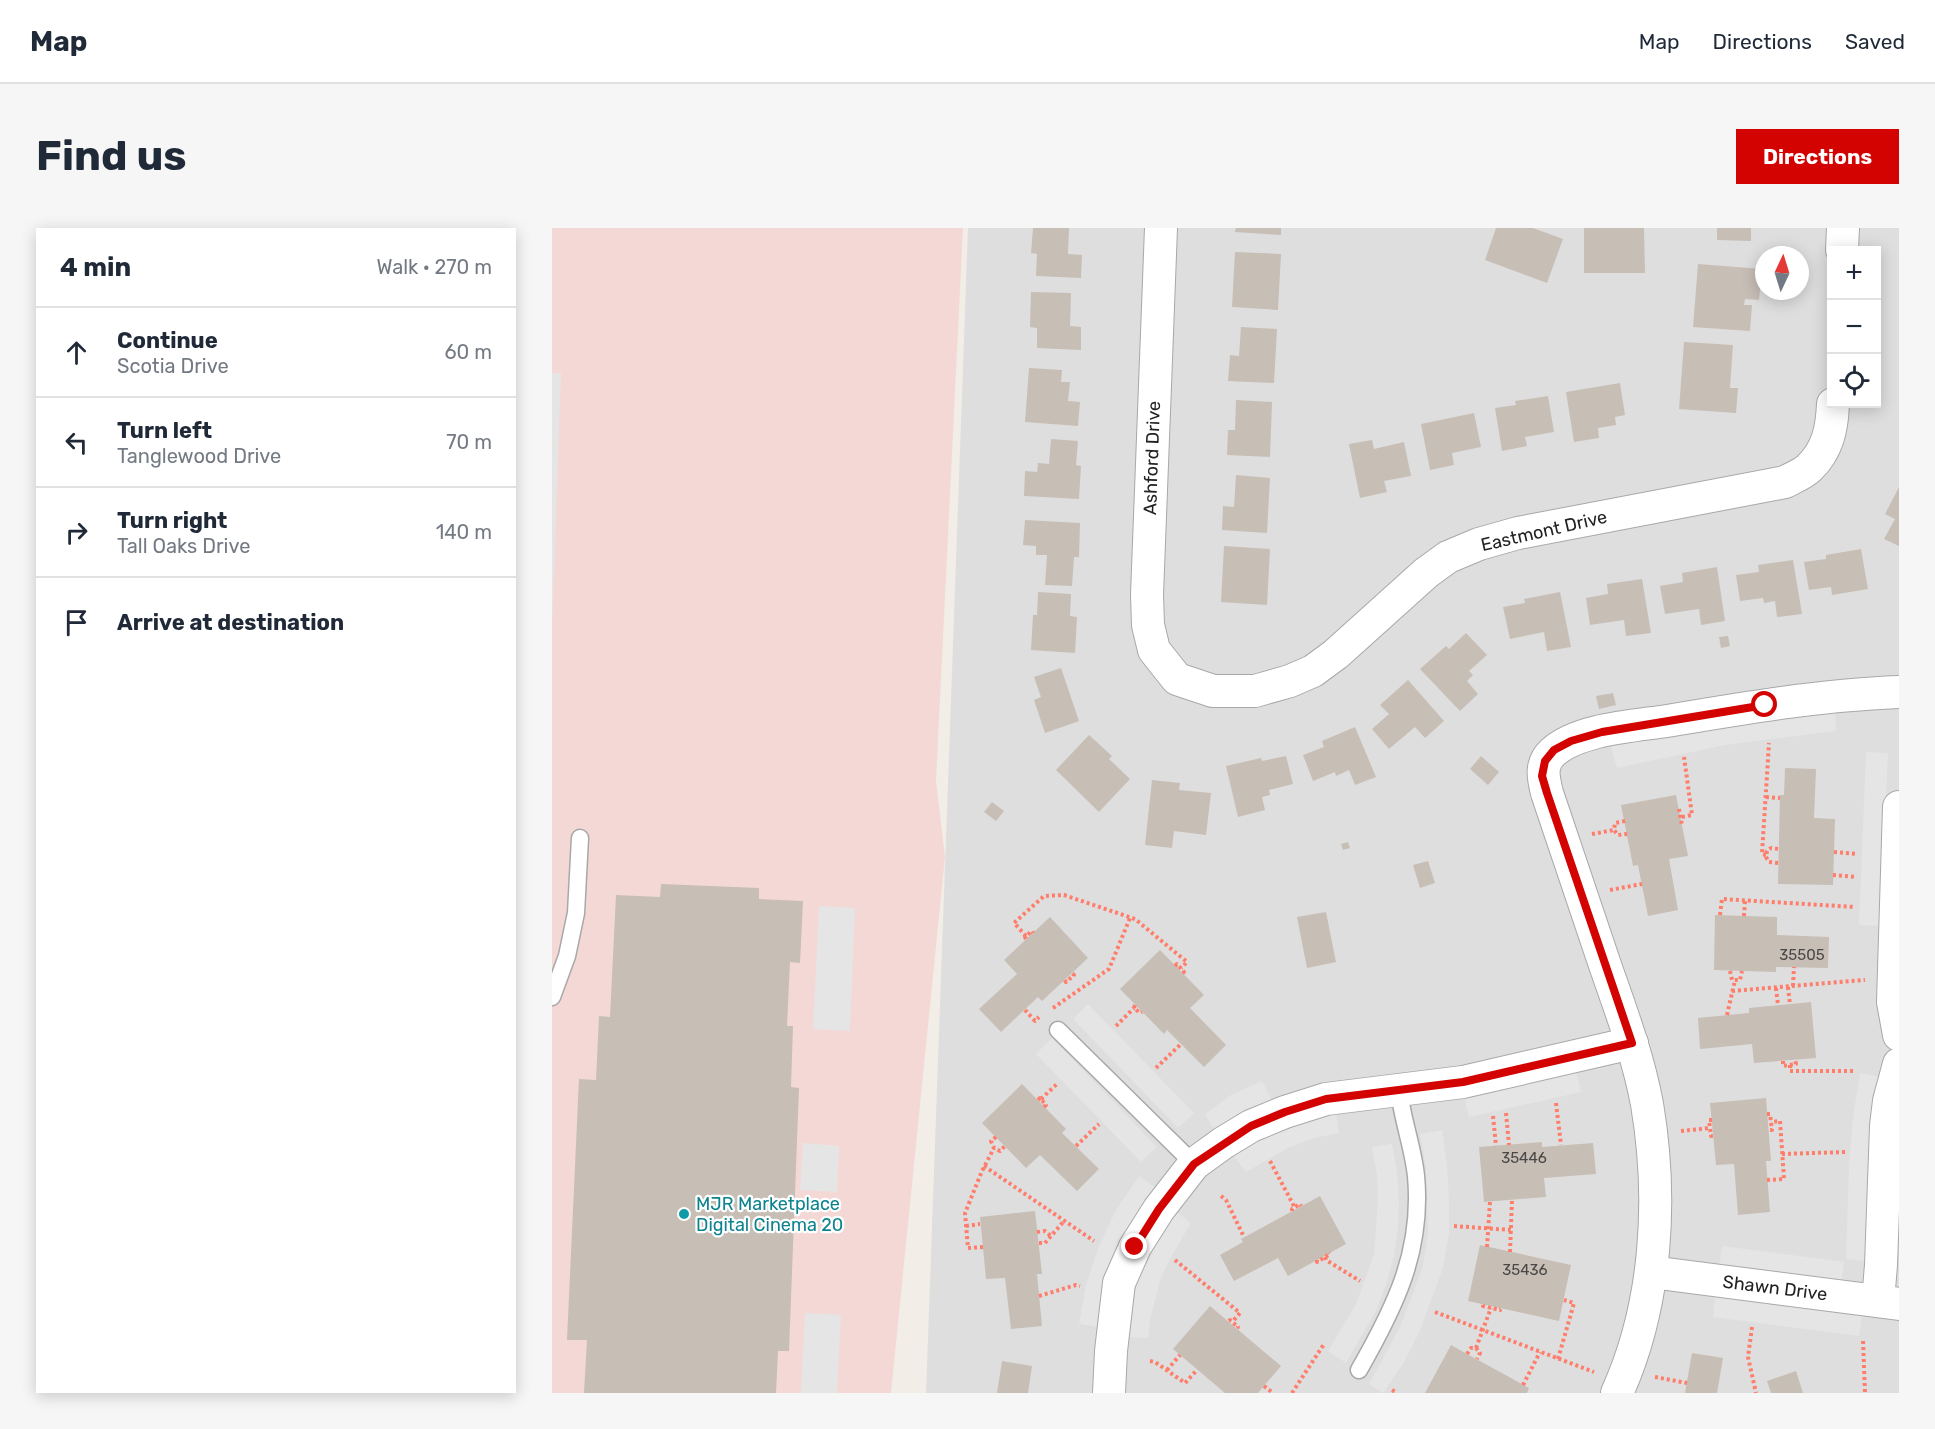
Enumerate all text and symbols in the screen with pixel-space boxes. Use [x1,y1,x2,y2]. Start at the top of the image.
text: Map [30,25,87,58]
text: Map [1639,29,1680,54]
text: Directions [1713,29,1812,54]
text: Saved [1845,29,1905,54]
button: Directions [1736,129,1899,184]
text: Find us [36,131,187,181]
north arrow [1755,246,1809,300]
map controls [1827,246,1881,408]
button: + [1827,246,1881,300]
text: 4 min [60,252,131,283]
text: Walk · 270 m [377,255,492,279]
button: − [1827,300,1881,354]
text: Continue [117,327,218,354]
icon: ahead [60,336,93,369]
text: 60 m [445,340,492,364]
text: Scotia Drive [117,354,229,378]
button: locate [1827,354,1881,408]
street label: Ashford Drive [1139,401,1165,515]
text: Turn left [117,417,212,444]
icon: left [60,426,93,459]
text: 70 m [446,430,492,454]
text: Tanglewood Drive [117,444,281,468]
street label: Eastmont Drive [1479,506,1609,556]
text: Turn right [117,507,227,534]
icon: right [60,516,93,549]
text: 140 m [436,520,492,544]
text: Tall Oaks Drive [117,534,250,558]
icon: arrive [60,606,93,639]
text: Arrive at destination [117,609,344,636]
route start [1751,691,1777,717]
house number: 35505 [1779,946,1825,964]
house number: 35446 [1501,1149,1547,1167]
place label: MJR Marketplace Digital Cinema 20 [696,1193,843,1236]
marker: MJR Marketplace Digital Cinema 20 [677,1207,691,1221]
route end [1121,1233,1147,1259]
house number: 35436 [1502,1261,1548,1279]
street label: Shawn Drive [1721,1271,1829,1305]

